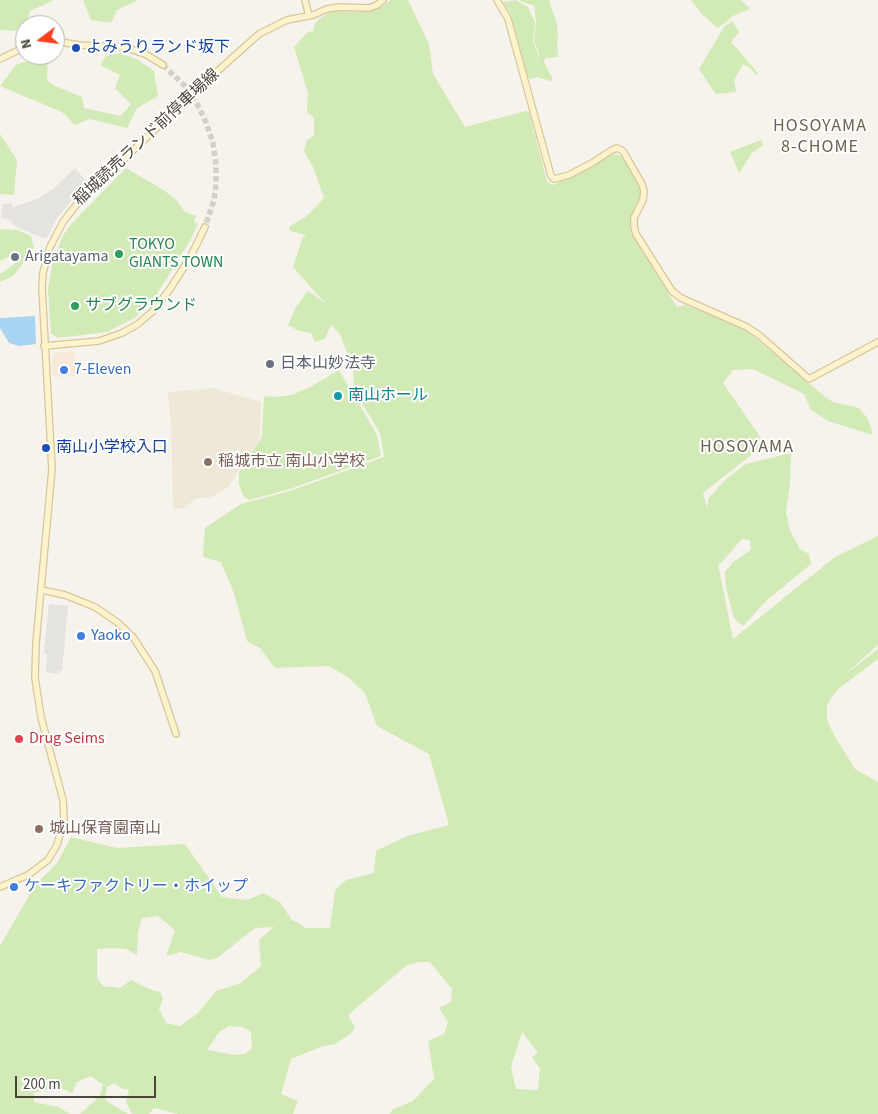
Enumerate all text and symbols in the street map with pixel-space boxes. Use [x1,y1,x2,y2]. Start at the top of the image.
north arrow [15,15,65,65]
text: N [16,37,37,51]
place label: よみうりランド坂下 [86,38,230,58]
marker: よみうりランド坂下 [70,42,82,54]
street label: 稲城読売ランド前停車場線 [70,66,224,210]
district label: HOSOYAMA 8-CHOME [772,116,868,158]
place label: TOKYO GIANTS TOWN [129,235,223,273]
place label: Arigatayama [25,247,109,267]
marker: TOKYO GIANTS TOWN [113,248,125,260]
marker: Arigatayama [9,251,21,263]
place label: サブグラウンド [85,296,197,316]
marker: サブグラウンド [69,300,81,312]
place label: 日本山妙法寺 [280,354,376,374]
marker: 日本山妙法寺 [264,358,276,370]
place label: 7-Eleven [74,360,132,380]
marker: 7-Eleven [58,364,70,376]
place label: 南山ホール [348,386,428,406]
marker: 南山ホール [332,390,344,402]
district label: HOSOYAMA [699,437,795,459]
place label: 南山小学校入口 [56,438,168,458]
marker: 南山小学校入口 [40,442,52,454]
place label: 稲城市立 南山小学校 [218,452,365,472]
marker: 稲城市立 南山小学校 [202,456,214,468]
place label: Yaoko [91,626,131,646]
marker: Yaoko [75,630,87,642]
place label: Drug Seims [29,729,105,749]
marker: Drug Seims [13,733,25,745]
place label: 城山保育園南山 [49,819,161,839]
marker: 城山保育園南山 [33,823,45,835]
place label: ケーキファクトリー・ホイップ [24,877,248,897]
marker: ケーキファクトリー・ホイップ [8,881,20,893]
scale bar [18,1066,159,1098]
text: 200 m [23,1074,61,1095]

